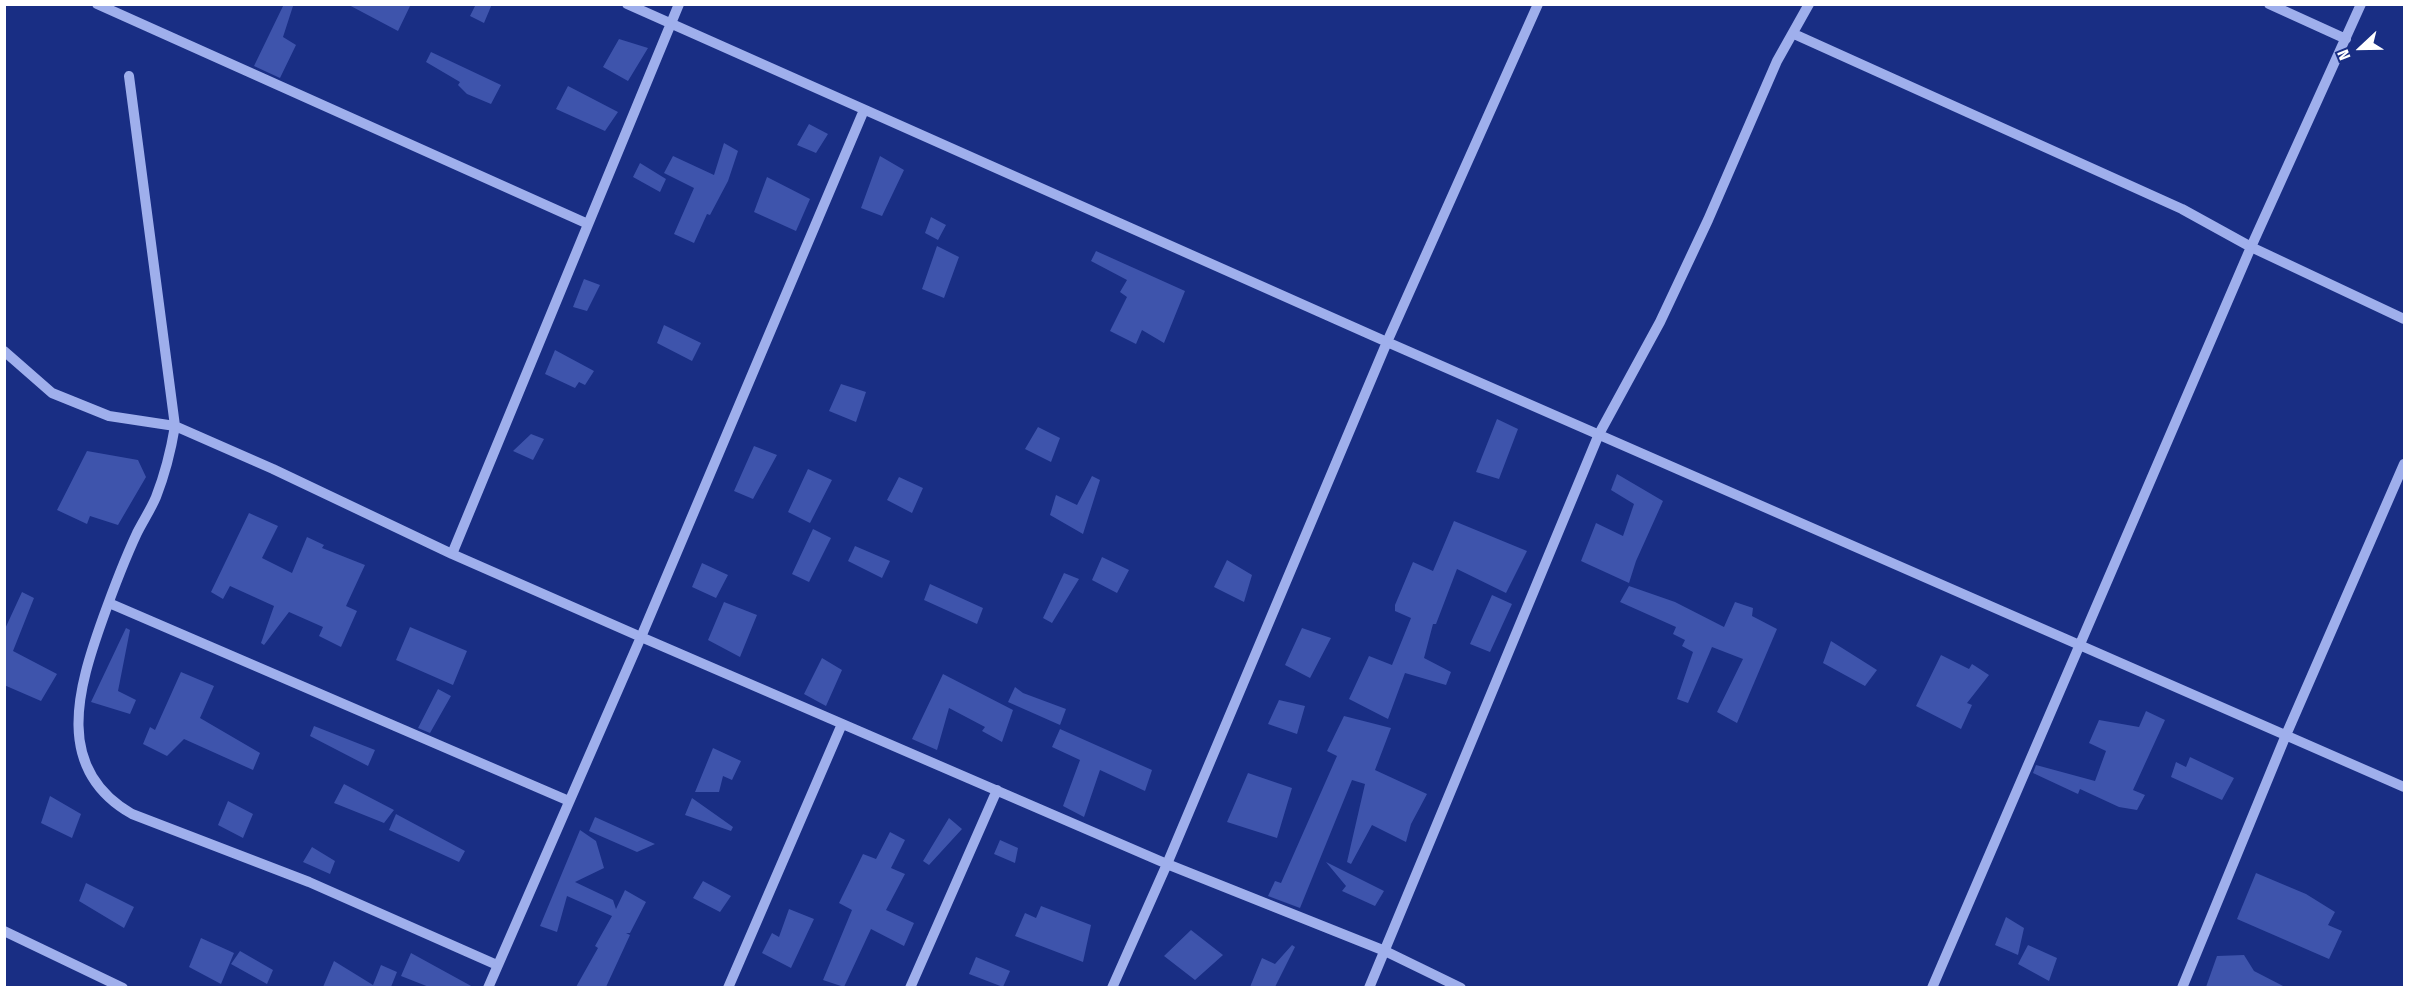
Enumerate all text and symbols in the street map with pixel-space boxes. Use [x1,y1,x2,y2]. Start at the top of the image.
north arrow [2331,18,2391,78]
text: N [2333,47,2354,63]

